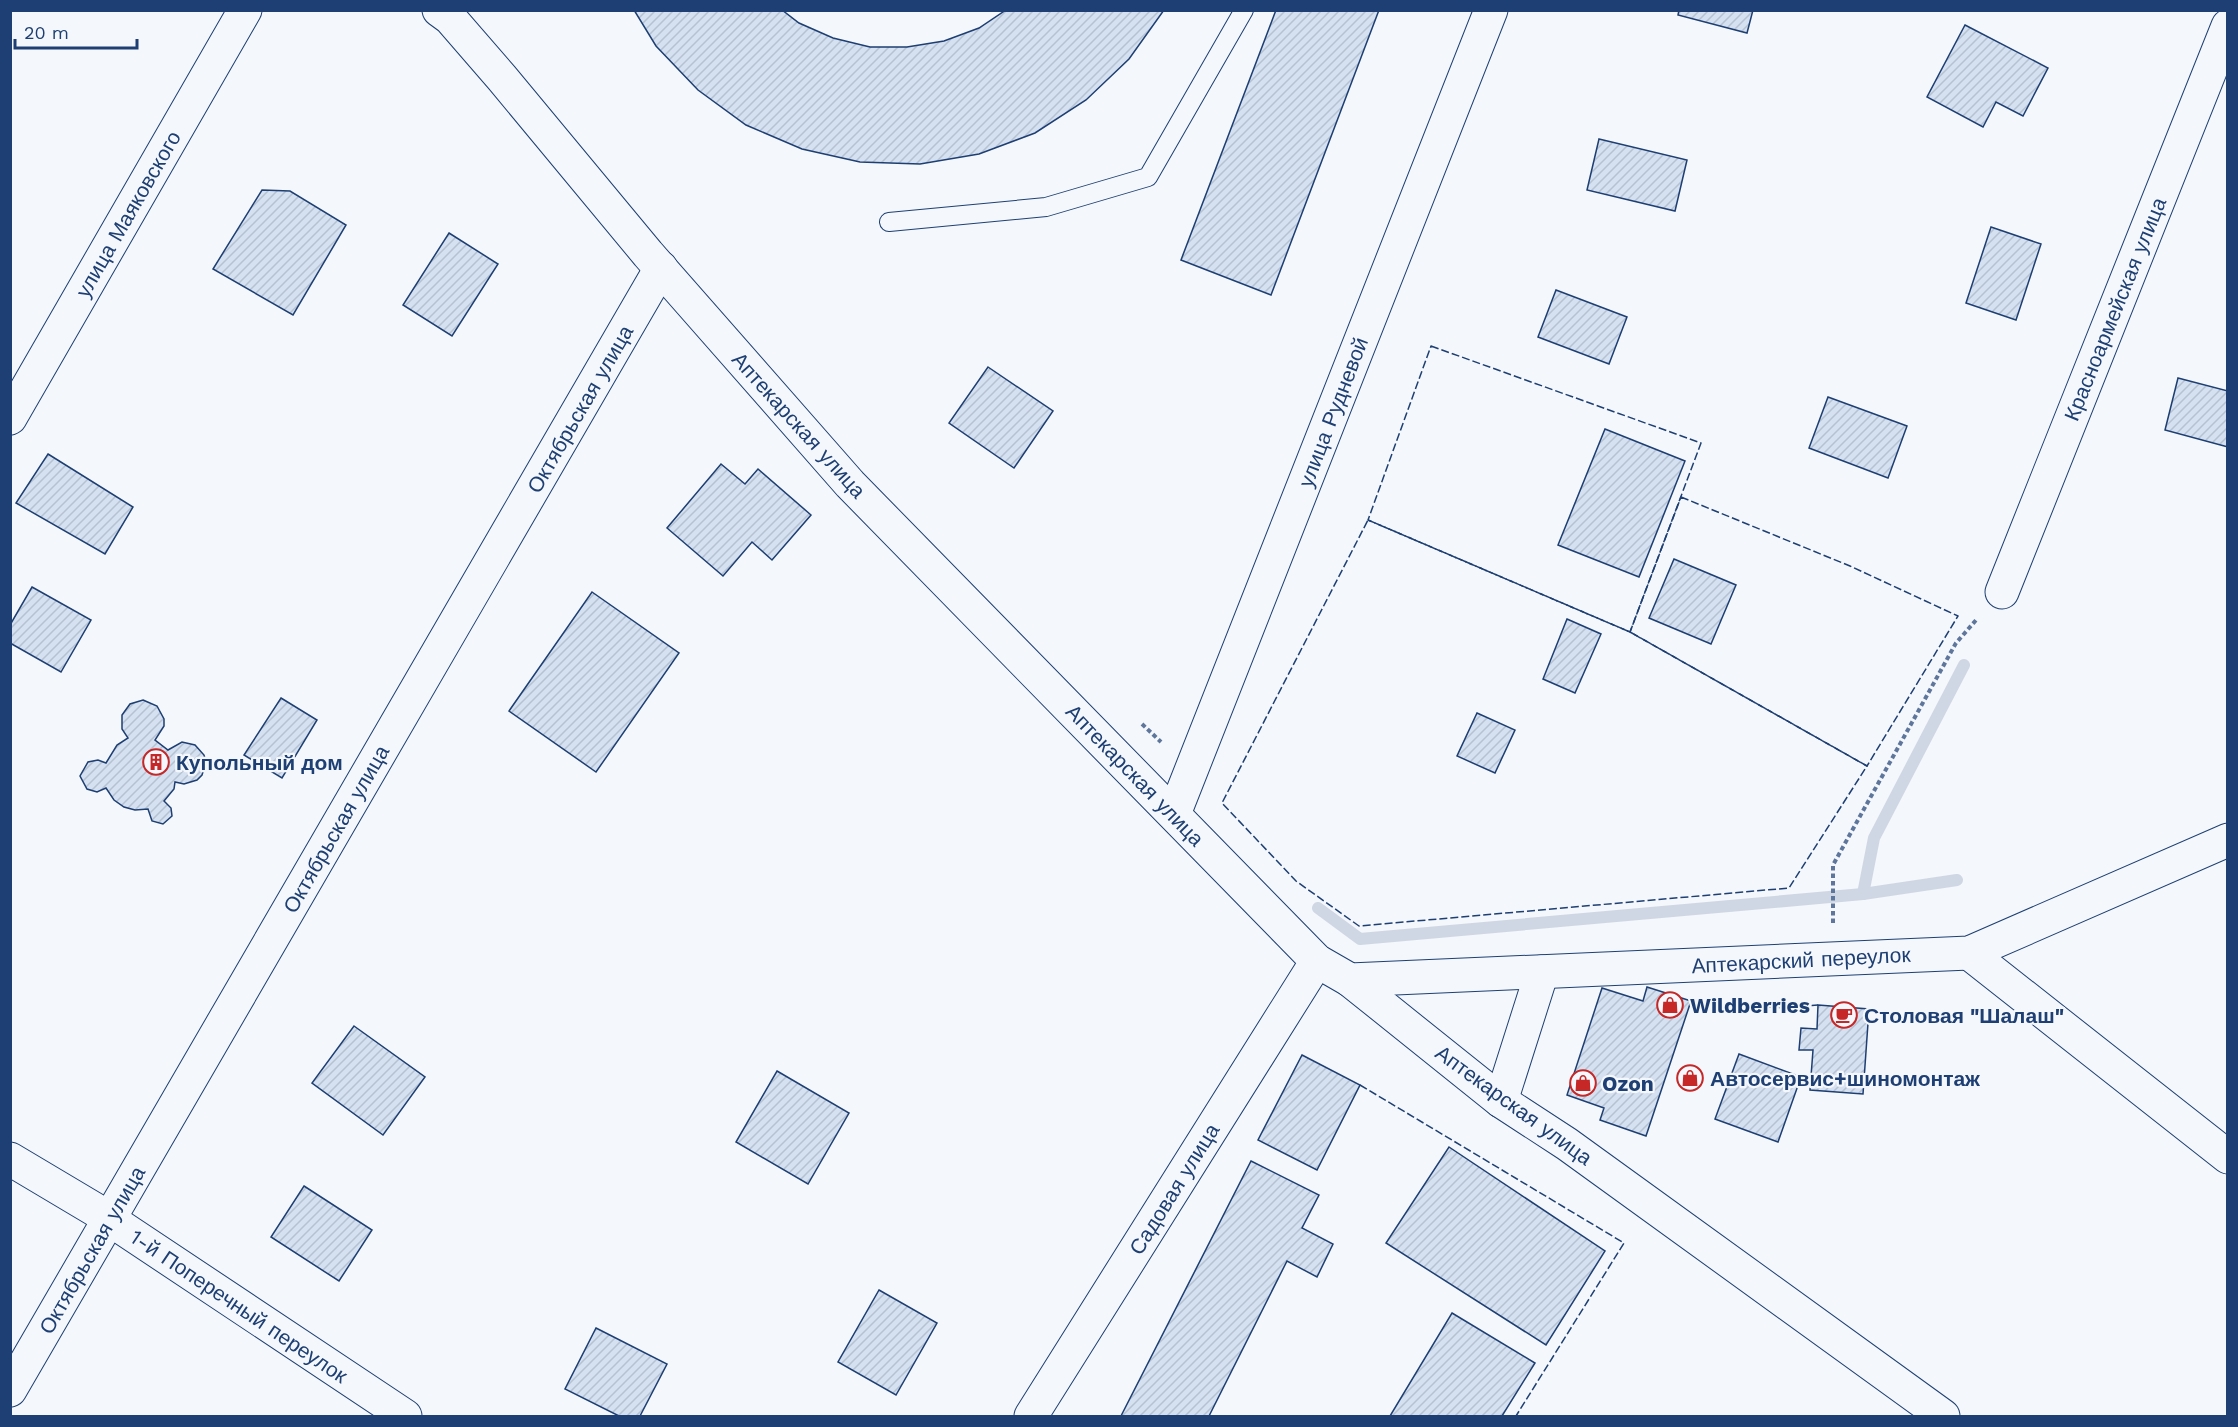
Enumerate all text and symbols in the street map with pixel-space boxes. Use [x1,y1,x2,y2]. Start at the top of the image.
scale bar [15,12,136,50]
text: 20 m [24,22,69,43]
street label: улица Маяковского [70,126,186,302]
street label: Красноармейская улица [2059,193,2171,424]
street label: Октябрьская улица [522,320,638,497]
street label: улица Рудневой [1293,334,1373,490]
street label: Аптекарская улица [727,347,871,503]
street label: Аптекарская улица [1061,699,1209,851]
street label: Октябрьская улица [278,740,394,917]
building icon: Купольный дом [141,747,171,777]
place label: Купольный дом [176,750,343,775]
street label: Аптекарский переулок [1691,942,1912,978]
shop icon: Wildberries [1655,990,1685,1020]
place label: Wildberries [1690,993,1810,1018]
cafe icon: Столовая "Шалаш" [1829,1000,1859,1030]
place label: Столовая "Шалаш" [1864,1003,2064,1028]
street label: Аптекарская улица [1431,1040,1597,1170]
shop icon: Автосервис+шиномонтаж [1675,1063,1705,1093]
place label: Автосервис+шиномонтаж [1710,1066,1981,1091]
shop icon: Ozon [1568,1068,1598,1098]
place label: Ozon [1602,1071,1654,1096]
street label: Садовая улица [1124,1119,1224,1259]
street label: Октябрьская улица [34,1161,150,1338]
street label: 1-й Поперечный переулок [126,1224,353,1388]

